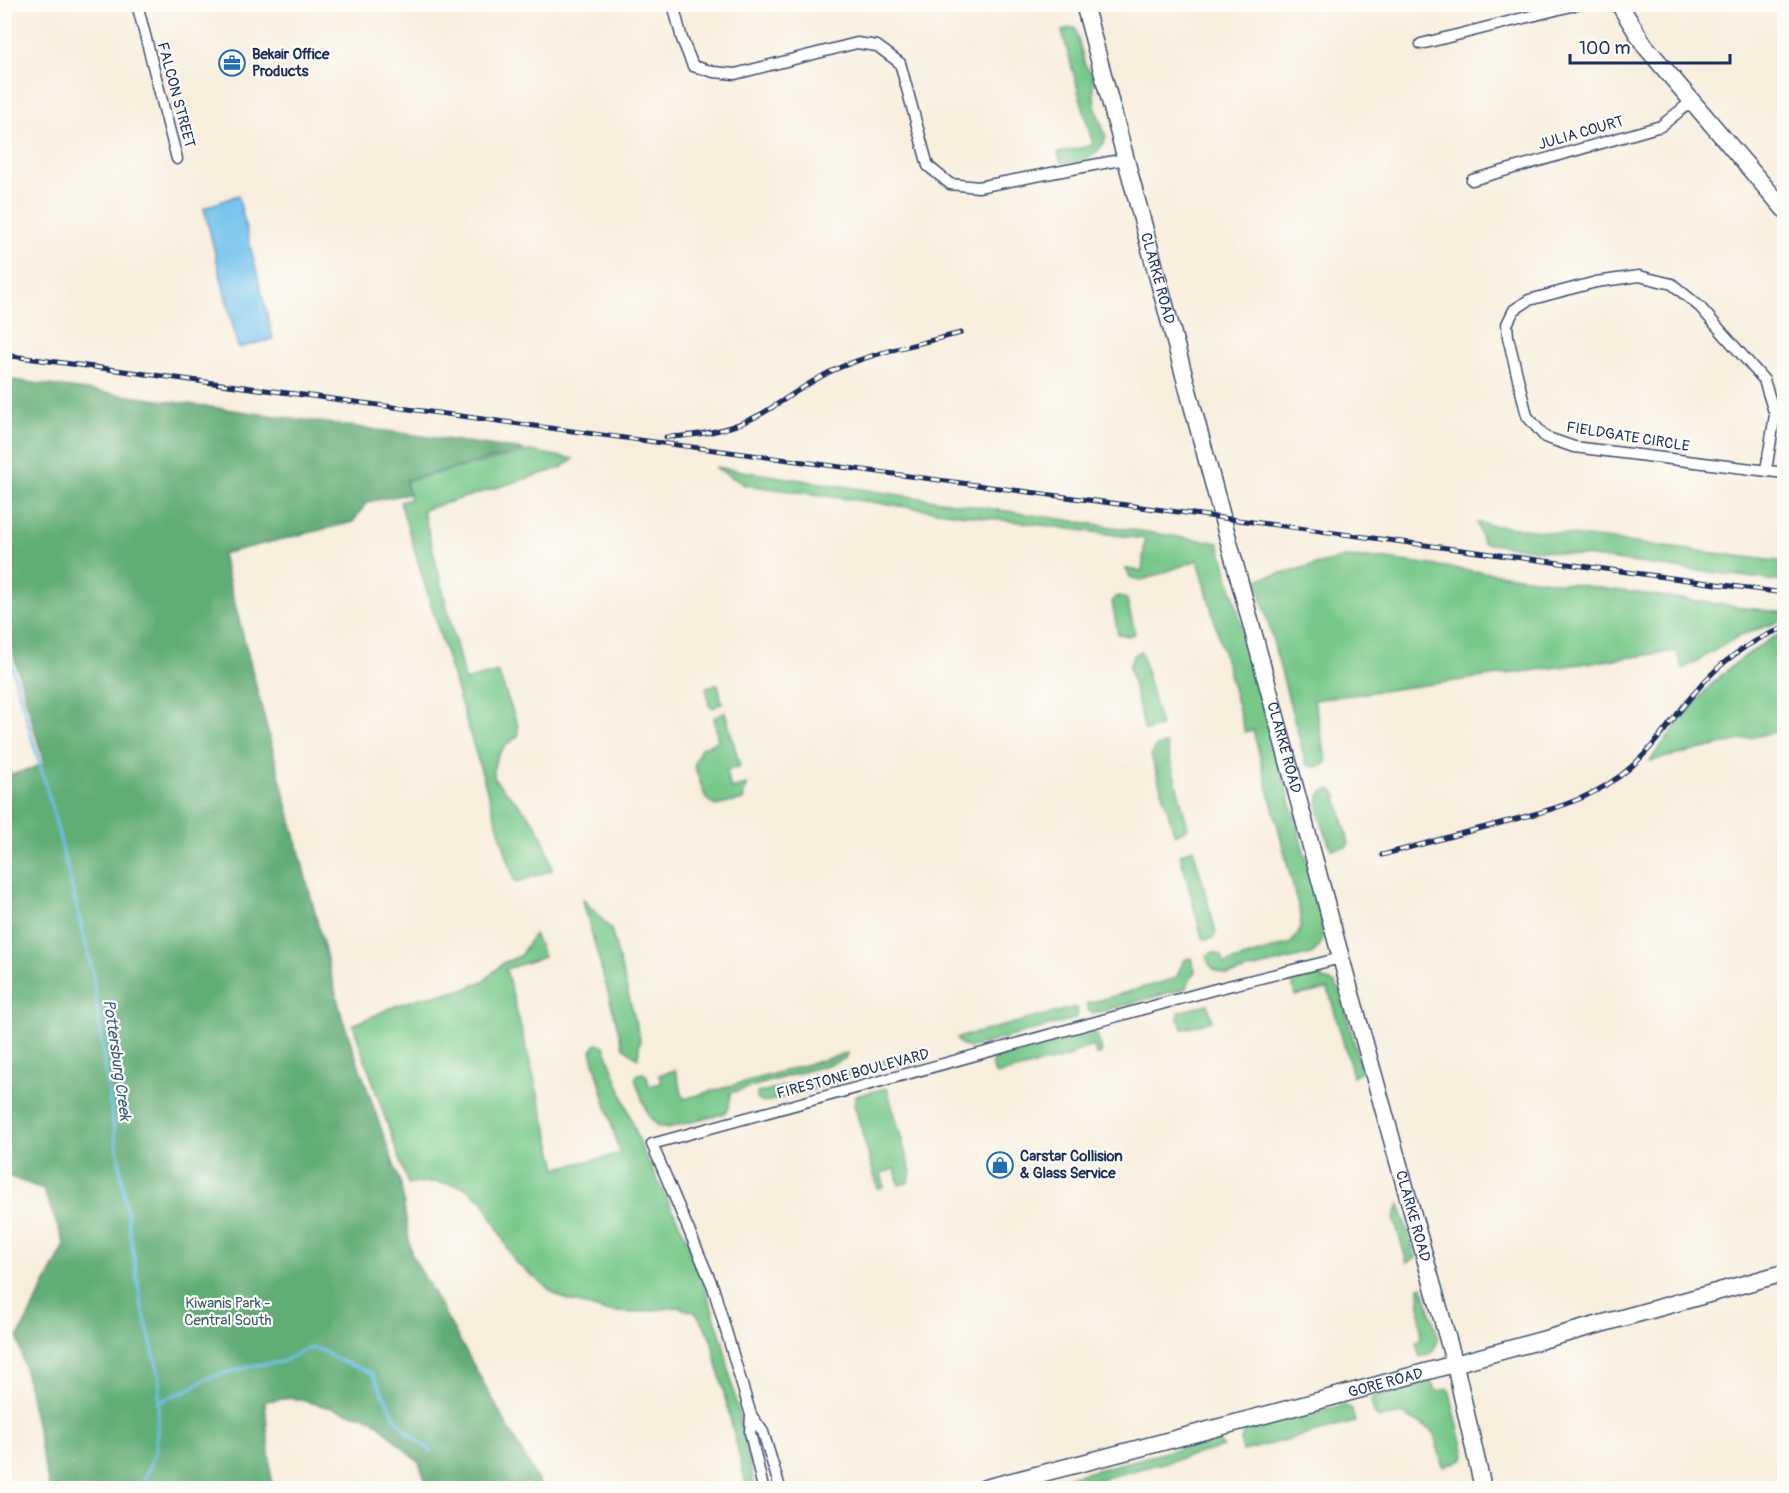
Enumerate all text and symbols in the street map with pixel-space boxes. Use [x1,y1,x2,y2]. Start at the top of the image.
scale bar [1570,27,1730,65]
text: 100 m [1579,37,1631,60]
street label: FALCON STREET [153,40,199,150]
place label: Bekair Office Products [252,45,330,81]
office icon: Bekair Office Products [217,48,247,78]
street label: JULIA COURT [1536,112,1626,154]
street label: CLARKE ROAD [1137,231,1179,326]
street label: FIELDGATE CIRCLE [1565,418,1691,456]
street label: CLARKE ROAD [1263,700,1306,795]
water label: Pottersburg Creek [99,998,136,1123]
street label: FIRESTONE BOULEVARD [775,1044,931,1104]
place label: Carstar Collision & Glass Service [1020,1147,1123,1183]
shop icon: Carstar Collision & Glass Service [985,1150,1015,1180]
street label: CLARKE ROAD [1392,1168,1435,1264]
park label: Kiwanis Park - Central South [184,1294,272,1330]
street label: GORE ROAD [1346,1364,1425,1402]

